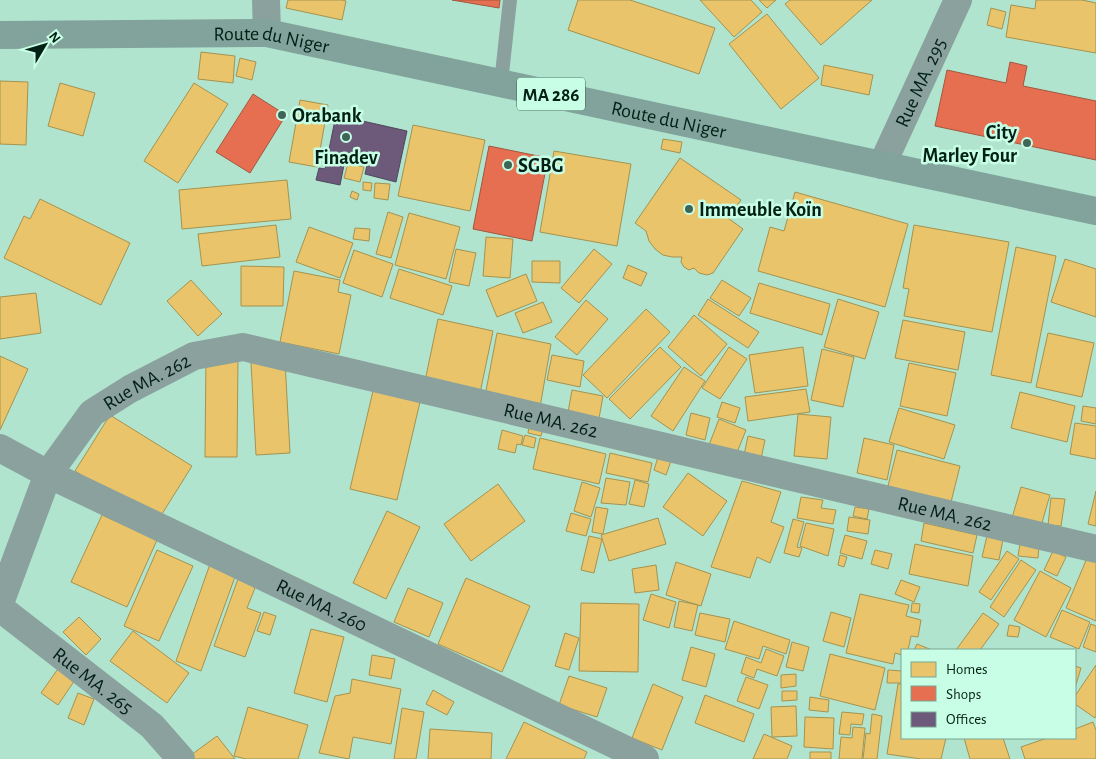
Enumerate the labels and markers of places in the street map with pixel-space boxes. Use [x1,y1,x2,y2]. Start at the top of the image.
place label: Orabank [292,106,362,126]
marker: Orabank [276,109,288,121]
place label: City Marley Four [923,123,1017,166]
marker: Finadev [340,131,352,143]
marker: City Marley Four [1021,137,1033,149]
place label: Finadev [314,148,378,168]
place label: SGBG [518,156,564,176]
marker: SGBG [502,159,514,171]
place label: Immeuble Koïn [699,200,822,220]
marker: Immeuble Koïn [683,203,695,215]

